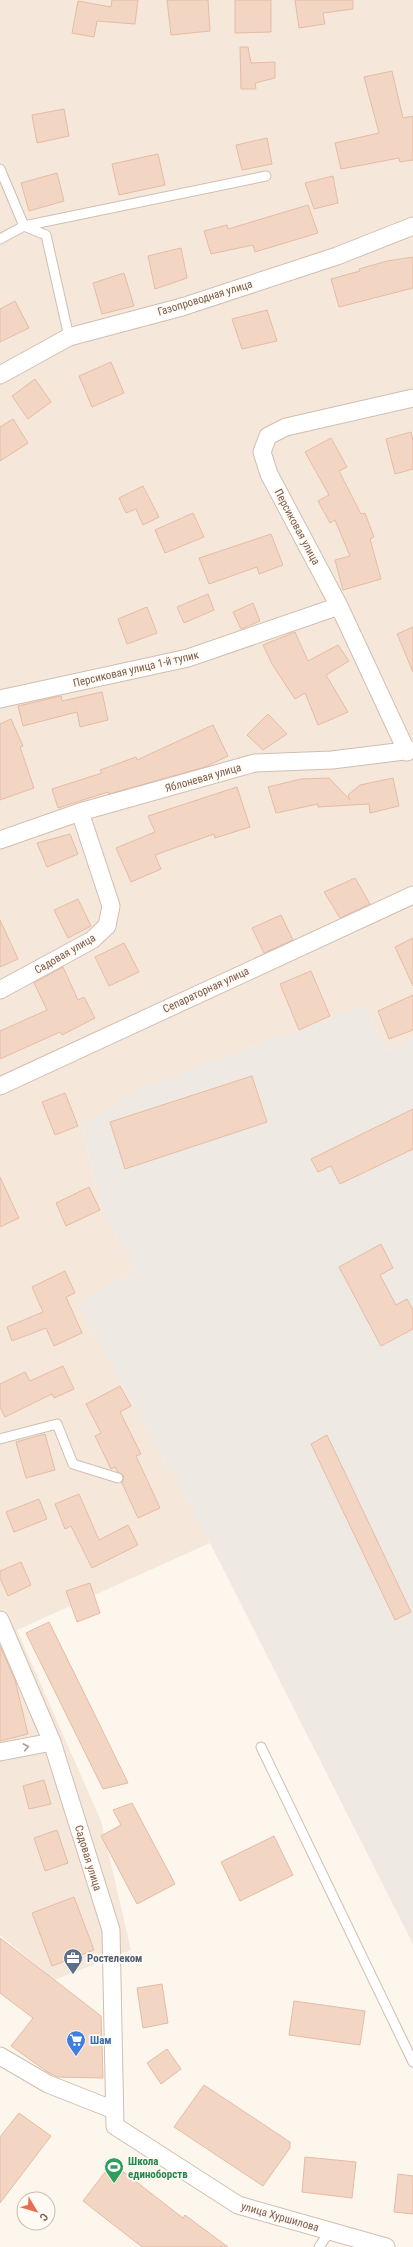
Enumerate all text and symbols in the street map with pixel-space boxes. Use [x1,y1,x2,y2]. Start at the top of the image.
street label: Газопроводная улица [156,277,254,319]
street label: Персиковая улица [272,487,322,567]
street label: Персиковая улица 1-й тупик [72,648,201,690]
street label: Яблоневая улица [163,761,243,795]
street label: Садовая улица [32,931,98,977]
street label: Сепараторная улица [161,964,251,1016]
one-way arrow [23,1743,29,1751]
street label: Садовая улица [72,1823,104,1893]
office icon: Ростелеком [62,1947,84,1975]
place label: Ростелеком [87,1952,142,1965]
supermarket icon: Шам [65,2029,87,2057]
place label: Шам [90,2034,112,2047]
place label: Школа единоборств [128,2155,188,2181]
sports icon: Школа единоборств [103,2156,125,2184]
north arrow [16,2191,56,2231]
street label: улица Хуршилова [240,2200,320,2234]
text: С [36,2210,51,2223]

